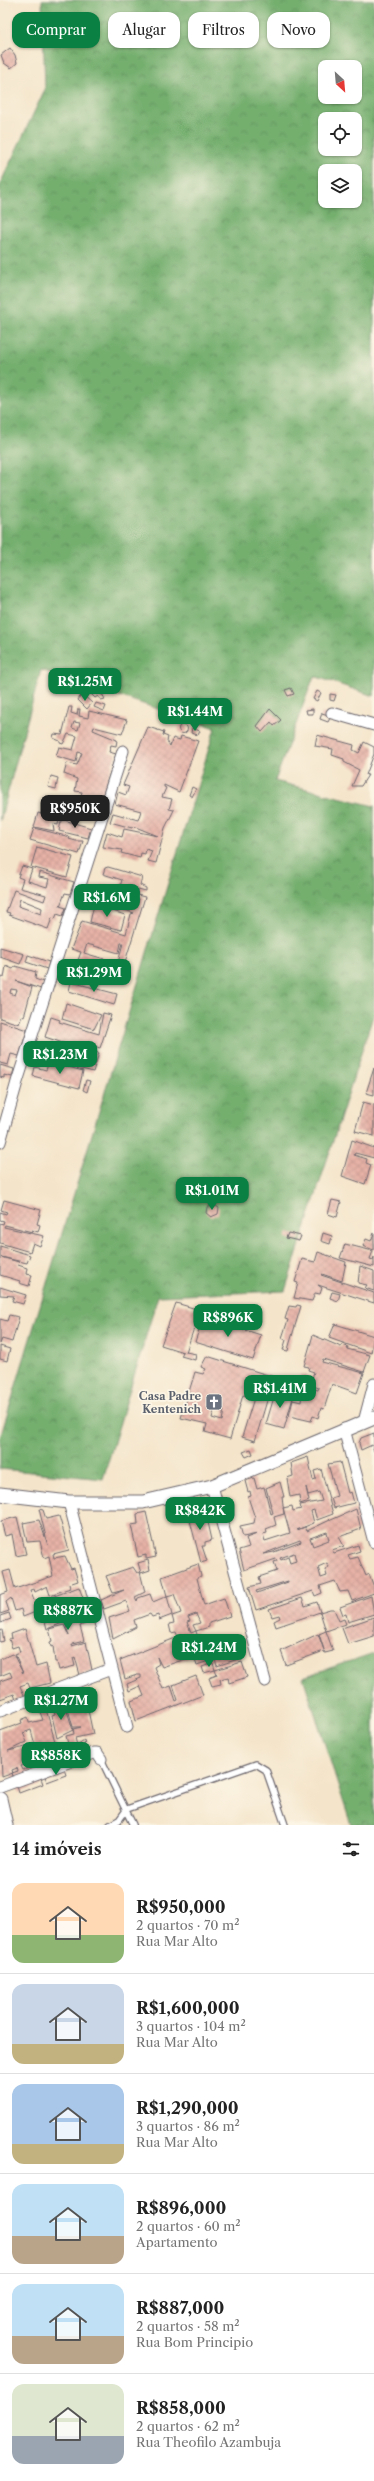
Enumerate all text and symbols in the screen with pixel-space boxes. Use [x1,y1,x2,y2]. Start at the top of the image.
chip: Comprar [12,12,100,48]
chip: Alugar [108,12,180,48]
chip: Filtros [188,12,259,48]
chip: Novo [267,12,330,48]
north arrow [318,60,362,104]
map controls [318,60,362,208]
button: locate [318,112,362,156]
button: layers [318,164,362,208]
pin: R$1.25M [48,668,122,702]
text: R$1.25M [57,673,113,689]
pin: R$1.44M [158,698,232,732]
text: R$1.44M [167,703,223,719]
pin: R$950K [42,795,108,829]
text: R$950K [50,800,100,816]
pin: R$1.6M [74,884,140,918]
text: R$1.6M [83,889,131,905]
pin: R$1.29M [57,959,131,993]
text: R$1.29M [66,964,122,980]
pin: R$1.23M [23,1041,97,1075]
text: R$1.23M [32,1046,88,1062]
pin: R$1.01M [175,1177,249,1211]
text: R$1.01M [185,1182,239,1198]
pin: R$896K [195,1304,261,1338]
text: R$896K [202,1309,254,1325]
pin: R$1.41M [243,1375,317,1409]
text: R$1.41M [253,1380,307,1396]
place label: Casa Padre Kentenich [139,1389,201,1416]
church icon: Casa Padre Kentenich [204,1392,224,1412]
pin: R$842K [167,1497,233,1531]
text: R$842K [174,1502,226,1518]
pin: R$887K [35,1597,101,1631]
text: R$887K [43,1602,93,1618]
pin: R$1.24M [172,1634,246,1668]
text: R$1.24M [181,1639,237,1655]
pin: R$1.27M [24,1687,98,1721]
text: R$1.27M [34,1692,88,1708]
pin: R$858K [23,1742,89,1776]
text: R$858K [31,1747,81,1763]
icon: filters [340,1838,362,1860]
text: 14 imóveis [12,1839,102,1859]
text: R$950,000 [136,1897,226,1917]
icon: home [44,1899,92,1947]
text: 2 quartos · 70 m² [136,1917,239,1933]
text: Rua Mar Alto [136,1933,218,1949]
text: R$1,600,000 [136,1998,239,2018]
icon: home [44,2000,92,2048]
text: 3 quartos · 104 m² [136,2018,246,2034]
text: Rua Mar Alto [136,2034,218,2050]
text: R$1,290,000 [136,2098,239,2118]
icon: home [44,2100,92,2148]
text: 3 quartos · 86 m² [136,2118,240,2134]
text: Rua Mar Alto [136,2134,218,2150]
text: R$896,000 [136,2198,226,2218]
icon: home [44,2200,92,2248]
text: 2 quartos · 60 m² [136,2218,241,2234]
text: Apartamento [136,2234,218,2250]
text: R$887,000 [136,2298,224,2318]
icon: home [44,2300,92,2348]
text: 2 quartos · 58 m² [136,2318,240,2334]
text: Rua Bom Principio [136,2334,253,2350]
text: R$858,000 [136,2398,226,2418]
icon: home [44,2400,92,2448]
text: 2 quartos · 62 m² [136,2418,240,2434]
text: Rua Theofilo Azambuja [136,2434,281,2450]

